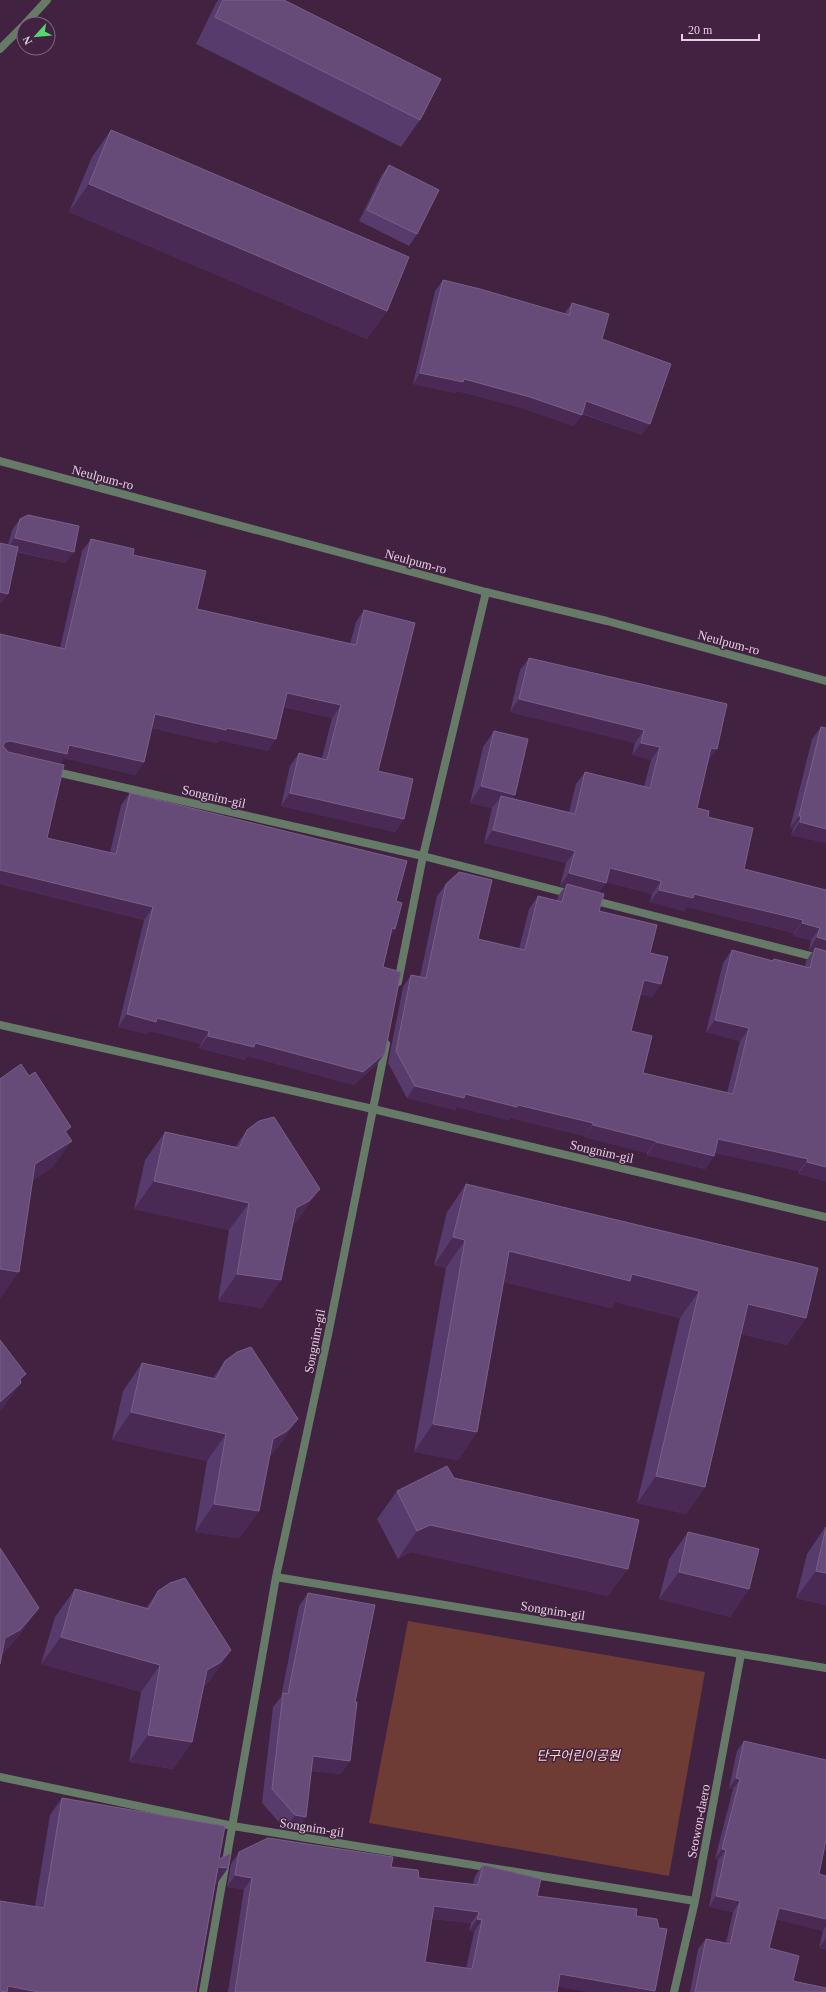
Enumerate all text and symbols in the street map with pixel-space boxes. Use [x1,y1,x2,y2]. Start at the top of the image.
north arrow [16,16,56,56]
scale bar [682,16,759,42]
text: 20 m [688,23,713,37]
text: N [20,34,34,47]
street label: Neulpum-ro [70,462,136,493]
street label: Neulpum-ro [383,546,449,577]
street label: Neulpum-ro [696,627,762,658]
street label: Songnim-gil [181,782,248,811]
street label: Songnim-gil [569,1137,636,1166]
street label: Songnim-gil [301,1307,328,1374]
street label: Songnim-gil [520,1598,587,1623]
park label: 단구어린이공원 [536,1748,621,1763]
street label: Seowon-daero [684,1783,713,1859]
street label: Songnim-gil [279,1815,346,1840]

